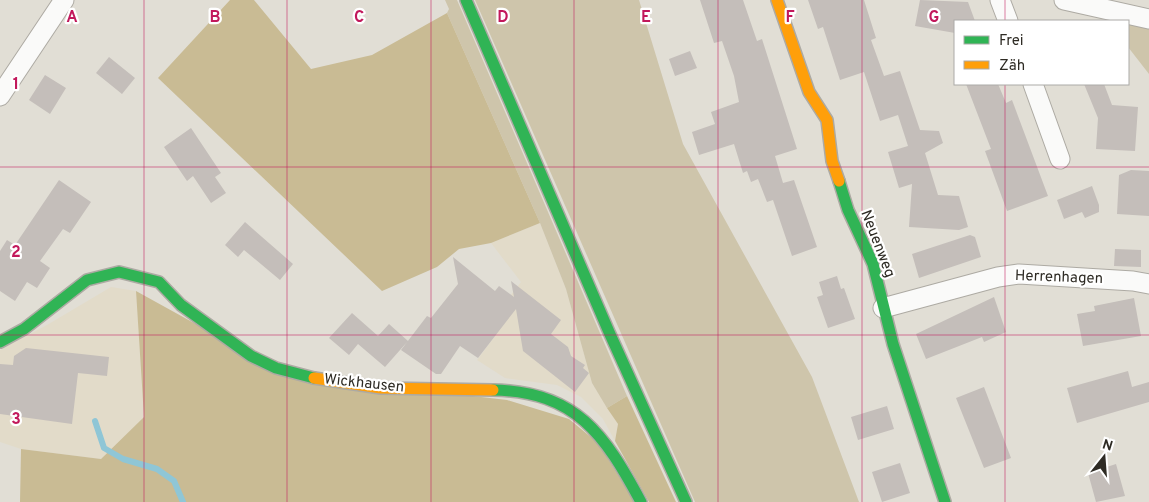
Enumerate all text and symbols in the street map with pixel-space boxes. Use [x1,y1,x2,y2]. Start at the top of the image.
text: A [66,8,78,28]
text: B [209,8,221,28]
text: C [354,8,364,28]
text: D [497,8,509,28]
text: E [641,8,651,28]
text: F [785,8,795,28]
text: G [929,8,939,28]
legend [954,20,1129,85]
text: Frei [999,32,1024,51]
text: Zäh [999,57,1025,76]
text: 1 [13,75,19,95]
street label: Neuenweg [855,207,899,281]
text: 2 [11,243,21,263]
street label: Herrenhagen [1015,267,1103,289]
street label: Wickhausen [323,370,405,398]
text: 3 [11,410,21,430]
north arrow [1079,432,1129,482]
text: N [1100,436,1115,456]

